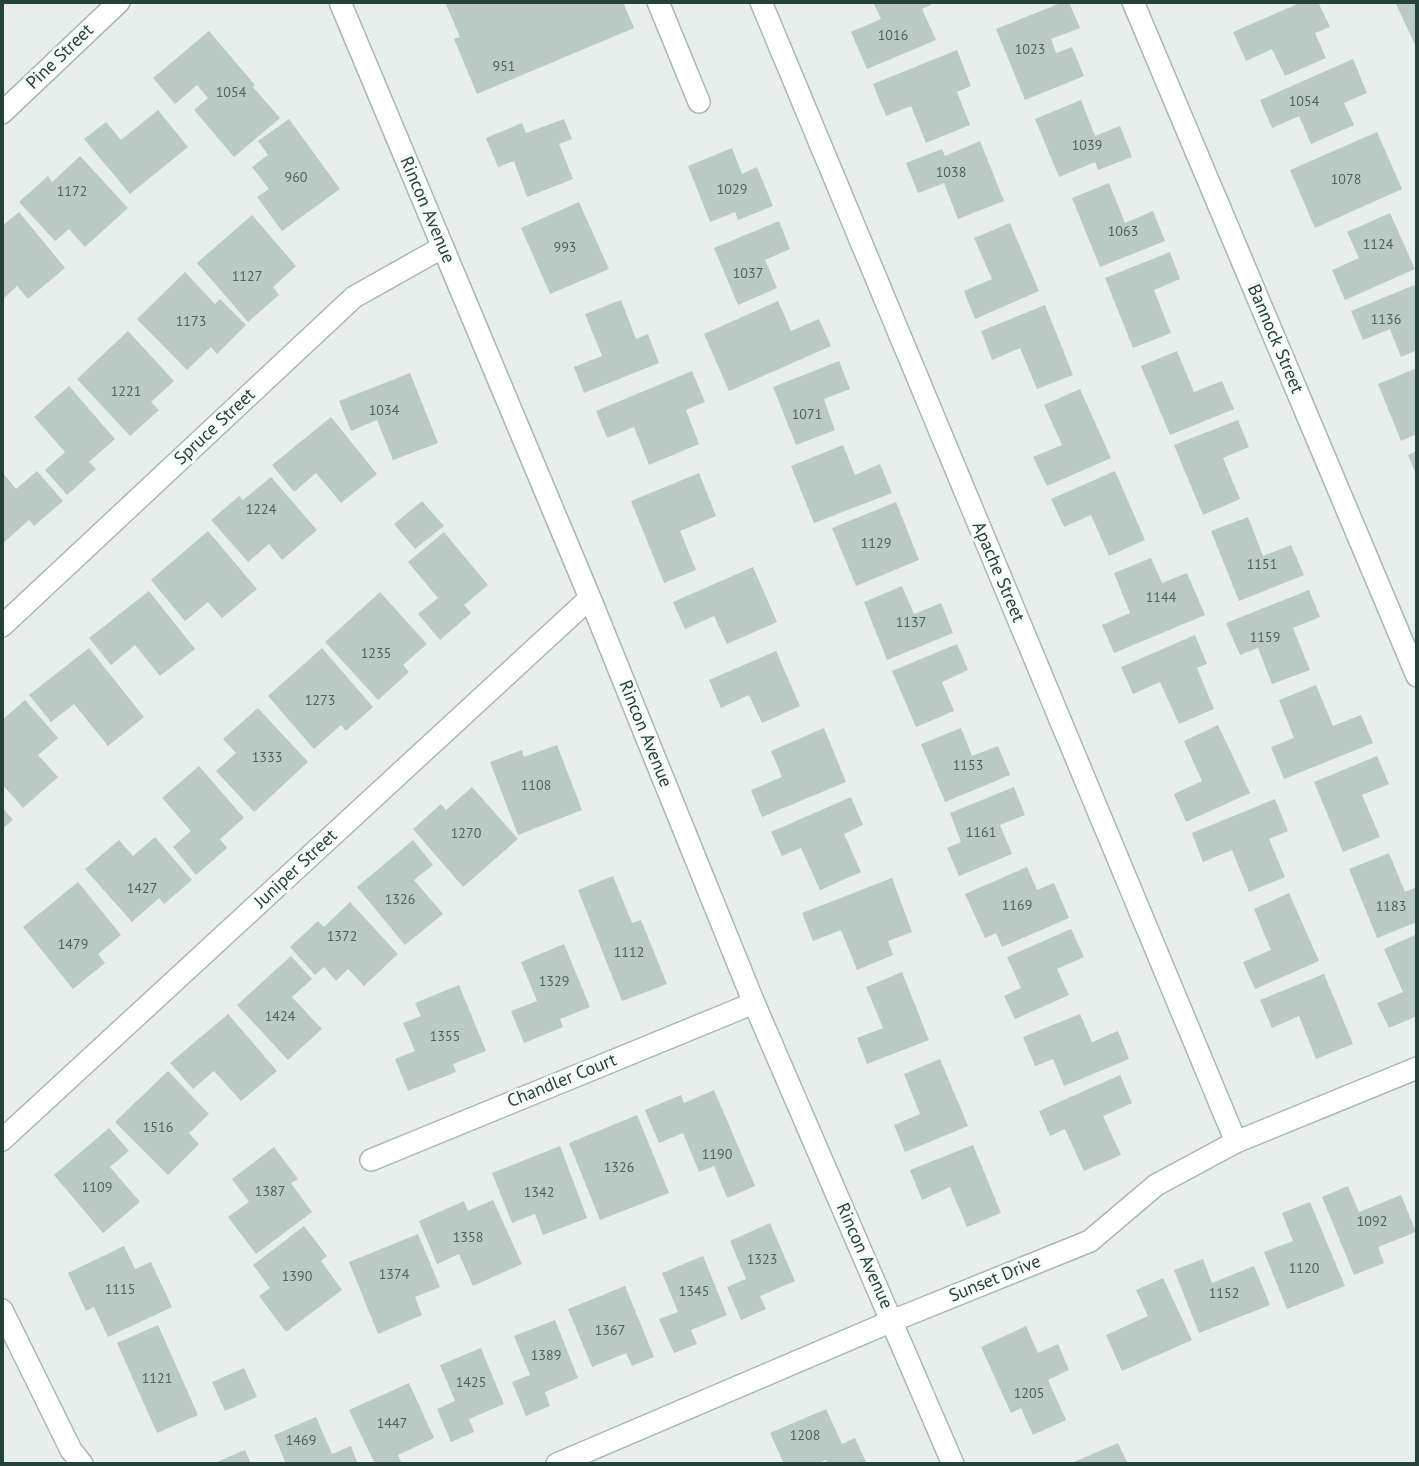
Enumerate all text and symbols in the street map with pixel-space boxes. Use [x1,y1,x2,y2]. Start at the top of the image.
street label: Pine Street [22,20,98,94]
house number: 1016 [878,28,908,44]
house number: 1023 [1015,42,1045,58]
house number: 951 [493,59,515,75]
house number: 1054 [216,85,246,101]
house number: 1054 [1289,94,1319,110]
house number: 1039 [1072,138,1102,154]
street label: Rincon Avenue [395,153,459,267]
house number: 1038 [936,165,966,181]
house number: 960 [285,170,307,186]
house number: 1078 [1331,172,1361,188]
house number: 1029 [717,182,747,198]
house number: 1172 [57,184,87,200]
house number: 1063 [1108,224,1138,240]
house number: 1124 [1363,237,1393,253]
house number: 993 [554,240,576,256]
house number: 1037 [733,266,763,282]
house number: 1127 [232,269,262,285]
street label: Bannock Street [1242,281,1308,397]
house number: 1136 [1371,312,1401,328]
house number: 1173 [176,314,206,330]
house number: 1221 [111,384,141,400]
street label: Spruce Street [170,384,260,470]
house number: 1034 [369,403,399,419]
house number: 1071 [792,407,822,423]
house number: 1224 [246,502,276,518]
street label: Apache Street [967,518,1029,626]
house number: 1129 [861,536,891,552]
house number: 1151 [1247,557,1277,573]
house number: 1144 [1146,590,1176,606]
house number: 1137 [896,615,926,631]
house number: 1159 [1250,630,1280,646]
house number: 1235 [361,646,391,662]
street label: Rincon Avenue [614,677,676,791]
house number: 1273 [305,693,335,709]
house number: 1333 [252,750,282,766]
house number: 1153 [953,758,983,774]
house number: 1108 [521,778,551,794]
street label: Juniper Street [250,825,342,913]
house number: 1161 [966,825,996,841]
house number: 1270 [451,826,481,842]
house number: 1427 [127,881,157,897]
house number: 1326 [385,892,415,908]
house number: 1169 [1002,898,1032,914]
house number: 1183 [1376,899,1406,915]
house number: 1372 [327,929,357,945]
house number: 1479 [58,937,88,953]
house number: 1112 [614,945,644,961]
house number: 1329 [539,974,569,990]
house number: 1424 [265,1009,295,1025]
house number: 1355 [430,1029,460,1045]
street label: Chandler Court [504,1049,620,1113]
house number: 1516 [143,1120,173,1136]
house number: 1190 [702,1147,732,1163]
house number: 1326 [604,1160,634,1176]
house number: 1109 [82,1180,112,1196]
house number: 1387 [255,1184,285,1200]
house number: 1342 [524,1185,554,1201]
street label: Rincon Avenue [831,1200,897,1312]
house number: 1092 [1357,1214,1387,1230]
house number: 1358 [453,1230,483,1246]
street label: Sunset Drive [946,1251,1044,1307]
house number: 1323 [747,1252,777,1268]
house number: 1120 [1289,1261,1319,1277]
house number: 1374 [379,1267,409,1283]
house number: 1390 [282,1269,312,1285]
house number: 1115 [105,1282,135,1298]
house number: 1345 [679,1284,709,1300]
house number: 1152 [1209,1286,1239,1302]
house number: 1367 [595,1323,625,1339]
house number: 1389 [531,1348,561,1364]
house number: 1121 [142,1371,172,1387]
house number: 1425 [456,1375,486,1391]
house number: 1205 [1014,1386,1044,1402]
house number: 1447 [377,1416,407,1432]
house number: 1208 [790,1428,820,1444]
house number: 1469 [286,1433,316,1449]

